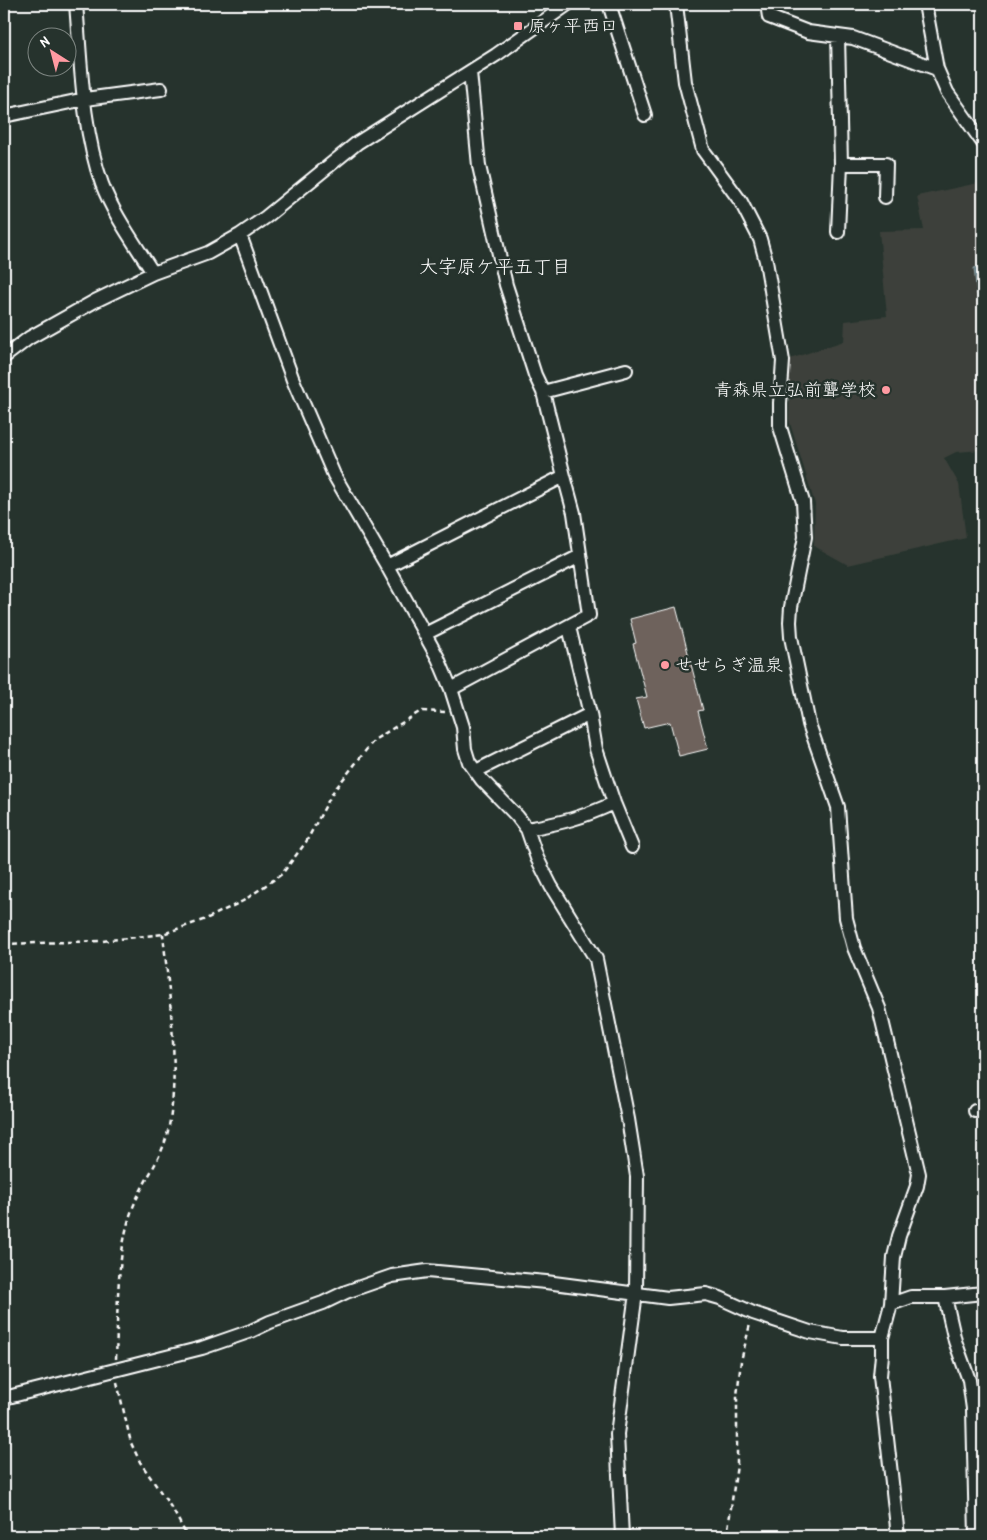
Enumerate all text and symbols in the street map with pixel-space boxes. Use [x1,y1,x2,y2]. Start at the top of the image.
place label: 原ヶ平西口 [528,13,618,38]
marker: 原ヶ平西口 [512,20,524,32]
north arrow [28,28,78,78]
text: N [35,31,53,51]
district label: 大字原ケ平五丁目 [419,253,571,279]
place label: 青森県立弘前聾学校 [714,377,876,402]
marker: 青森県立弘前聾学校 [880,384,892,396]
place label: せせらぎ温泉 [675,652,783,677]
marker: せせらぎ温泉 [659,659,671,671]

